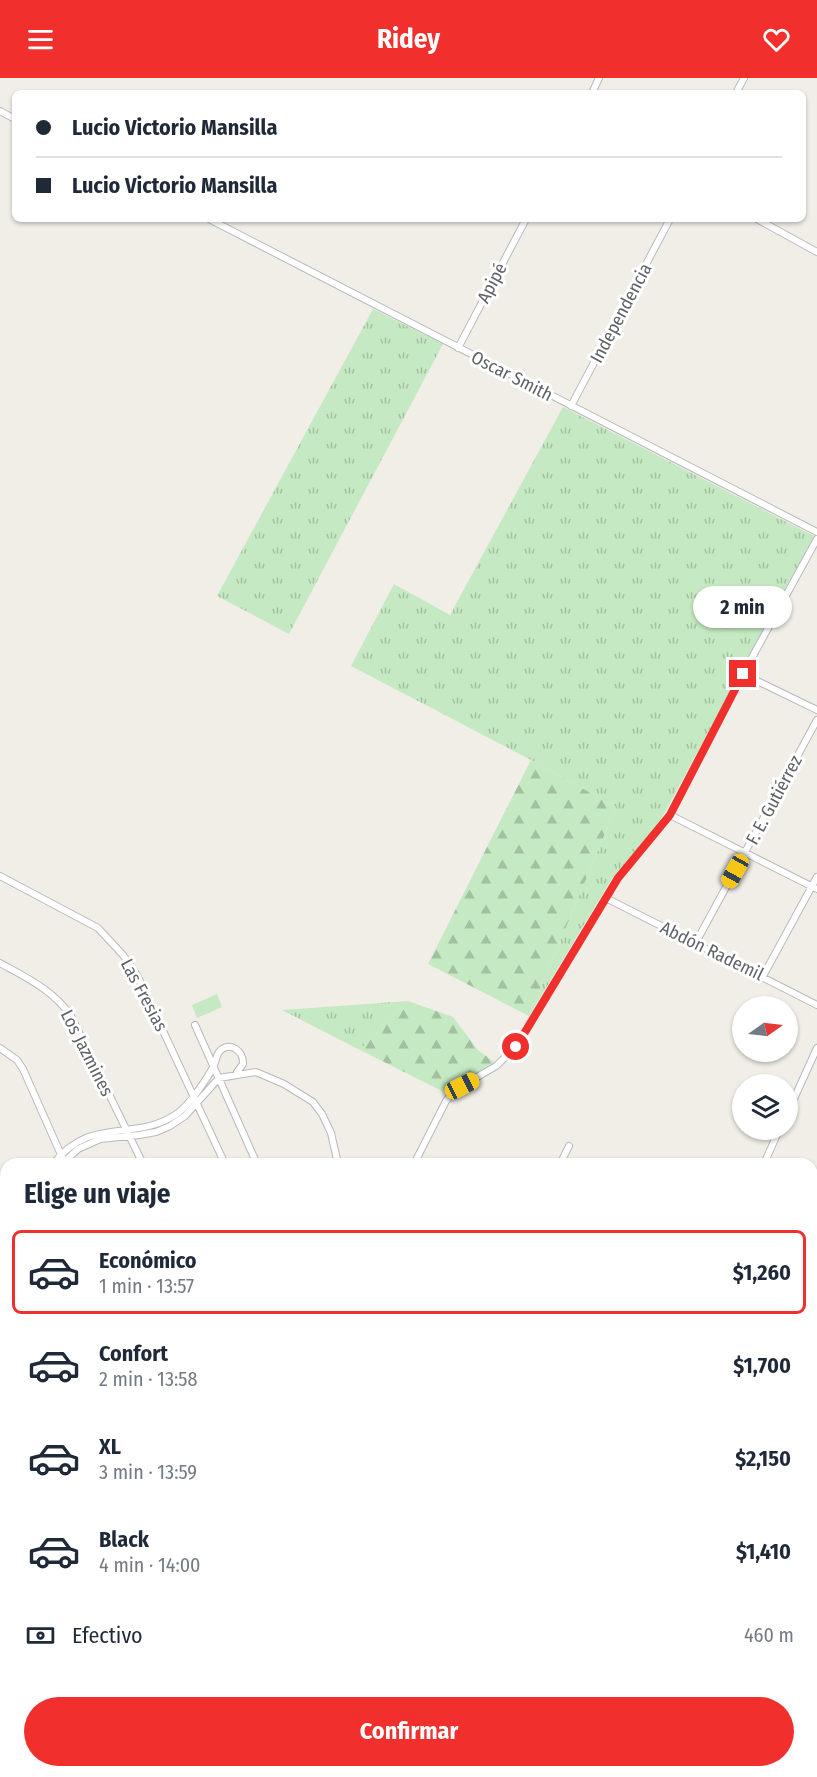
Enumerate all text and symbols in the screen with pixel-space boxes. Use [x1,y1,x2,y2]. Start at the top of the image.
icon: menu [24,23,57,56]
text: Ridey [377,23,440,55]
icon: heart [760,23,793,56]
text: Lucio Victorio Mansilla [72,114,277,141]
text: Lucio Victorio Mansilla [72,172,277,199]
street label: Apipé [472,259,512,307]
street label: Independencia [586,259,657,367]
street label: Oscar Smith [468,346,556,406]
callout: 2 min [694,587,792,629]
text: 2 min [720,595,765,619]
route end [729,660,756,687]
street label: F. E. Gutiérrez [741,752,807,848]
car [718,851,752,891]
street label: Abdón Rademil [657,917,767,986]
street label: Las Fresias [116,955,172,1035]
north arrow [732,996,798,1062]
map controls [732,996,798,1140]
street label: Los Jazmines [56,1006,118,1100]
route start [502,1033,529,1060]
car [442,1070,482,1102]
button: layers [732,1074,798,1140]
text: Elige un viaje [24,1178,170,1210]
icon: car [27,1245,81,1299]
text: Económico [99,1247,197,1274]
text: $1,260 [733,1259,791,1286]
text: 1 min · 13:57 [99,1274,194,1298]
icon: car [27,1338,81,1392]
text: Confort [99,1340,168,1367]
text: $1,700 [733,1352,791,1379]
text: 2 min · 13:58 [99,1367,197,1391]
icon: car [27,1431,81,1485]
text: XL [99,1433,121,1460]
text: $2,150 [735,1445,791,1472]
text: 3 min · 13:59 [99,1460,197,1484]
icon: car [27,1524,81,1578]
text: Black [99,1526,149,1553]
text: $1,410 [736,1538,791,1565]
text: 4 min · 14:00 [99,1553,201,1577]
icon: cash [24,1619,57,1652]
text: Efectivo [72,1622,143,1649]
text: 460 m [744,1623,794,1647]
button: Confirmar [24,1697,794,1766]

